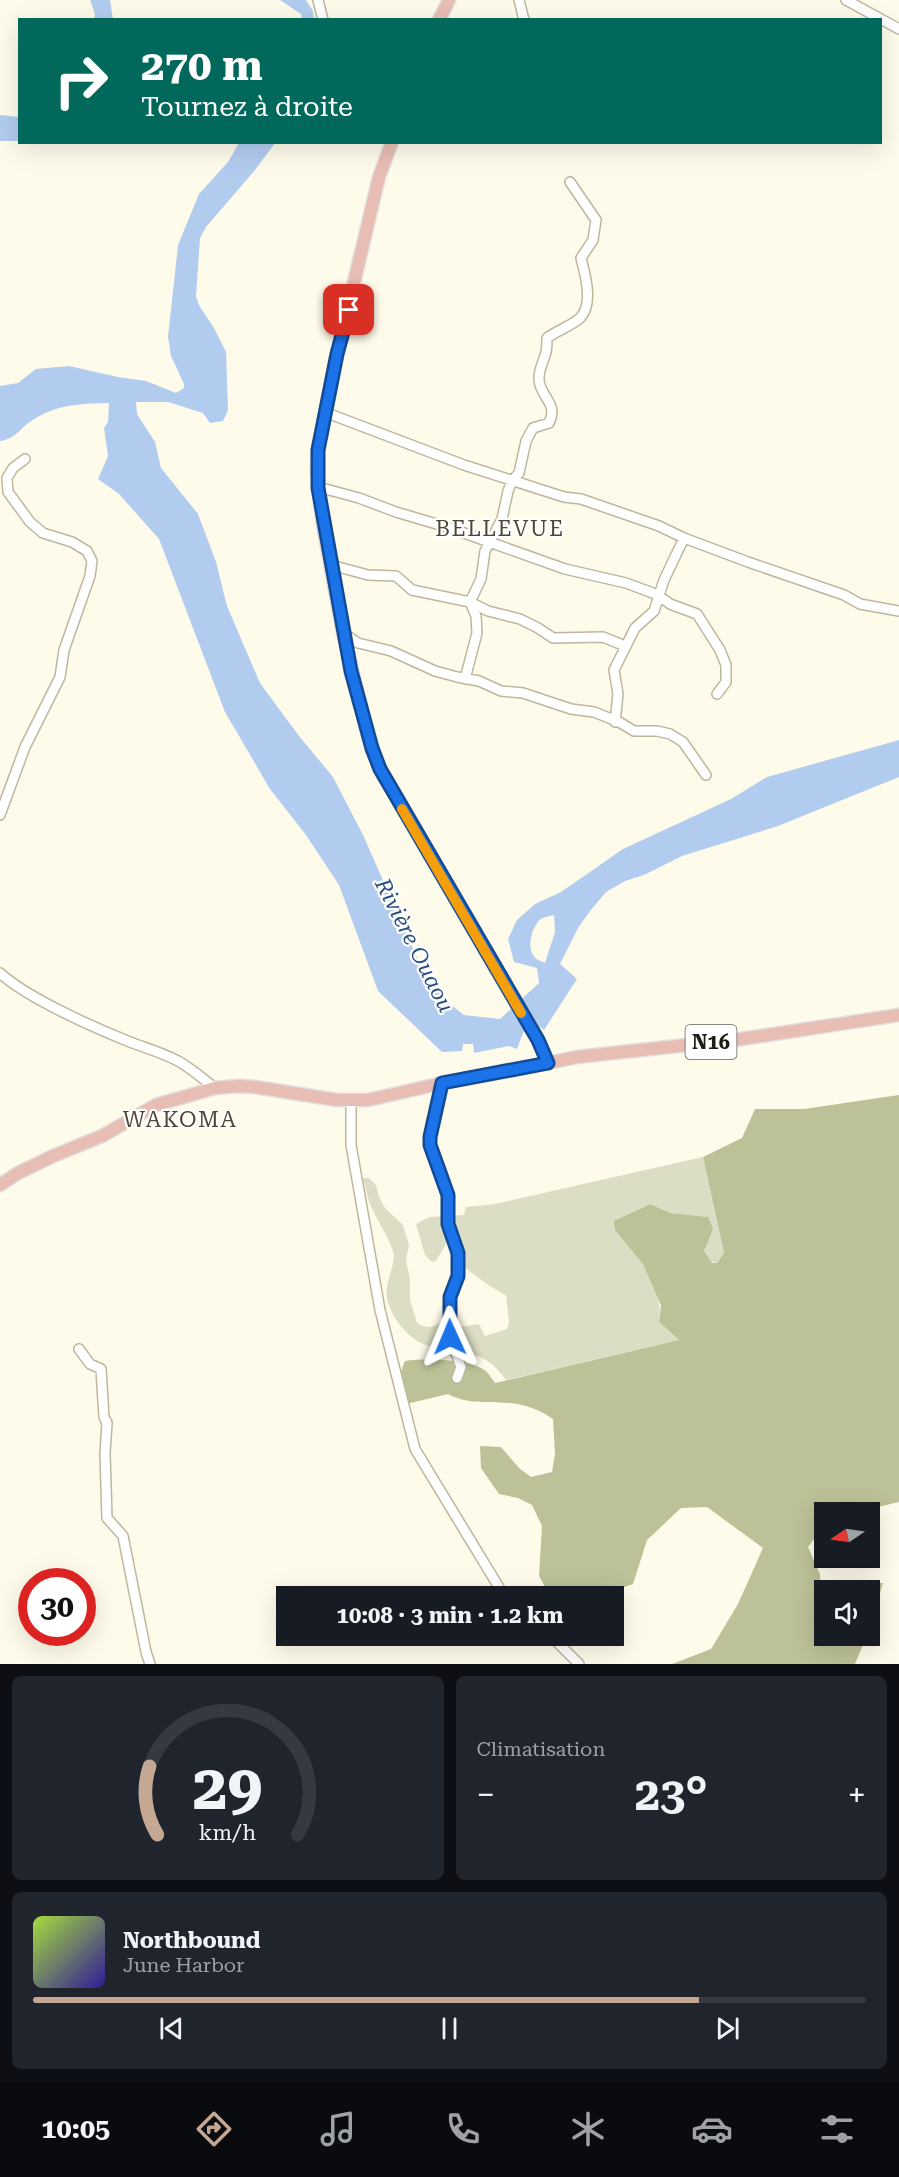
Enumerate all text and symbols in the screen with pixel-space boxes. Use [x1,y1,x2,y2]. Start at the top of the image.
text: 270 m [141,41,263,90]
icon: right [42,42,120,120]
text: Tournez à droite [141,91,353,123]
pin [323,284,374,335]
icon: arrive [332,293,365,326]
district label: BELLEVUE [435,516,565,541]
water label: Rivière Ouaou [370,873,459,1016]
road number: N16 [686,1025,736,1059]
district label: WAKOMA [123,1107,237,1132]
position arrow [418,1305,482,1369]
north arrow [814,1502,880,1568]
map controls [814,1502,880,1646]
speed limit sign: 30 [18,1568,96,1646]
button: sound [814,1580,880,1646]
text: 10:08 · 3 min · 1.2 km [337,1603,563,1628]
text: Climatisation [477,1737,605,1761]
text: 29 [193,1751,263,1824]
text: 23° [635,1768,708,1821]
text: − [477,1775,495,1814]
text: + [848,1775,866,1814]
text: km/h [199,1820,257,1845]
text: Northbound [123,1928,261,1953]
text: June Harbor [123,1953,244,1977]
icon: previous [155,2012,188,2045]
icon: pause [433,2012,466,2045]
icon: next [711,2012,744,2045]
icon: directions [193,2108,235,2150]
icon: music [317,2108,359,2150]
icon: phone [442,2108,484,2150]
icon: climate [567,2108,609,2150]
icon: car [691,2108,733,2150]
icon: filters [816,2108,858,2150]
text: 10:05 [41,2113,110,2145]

